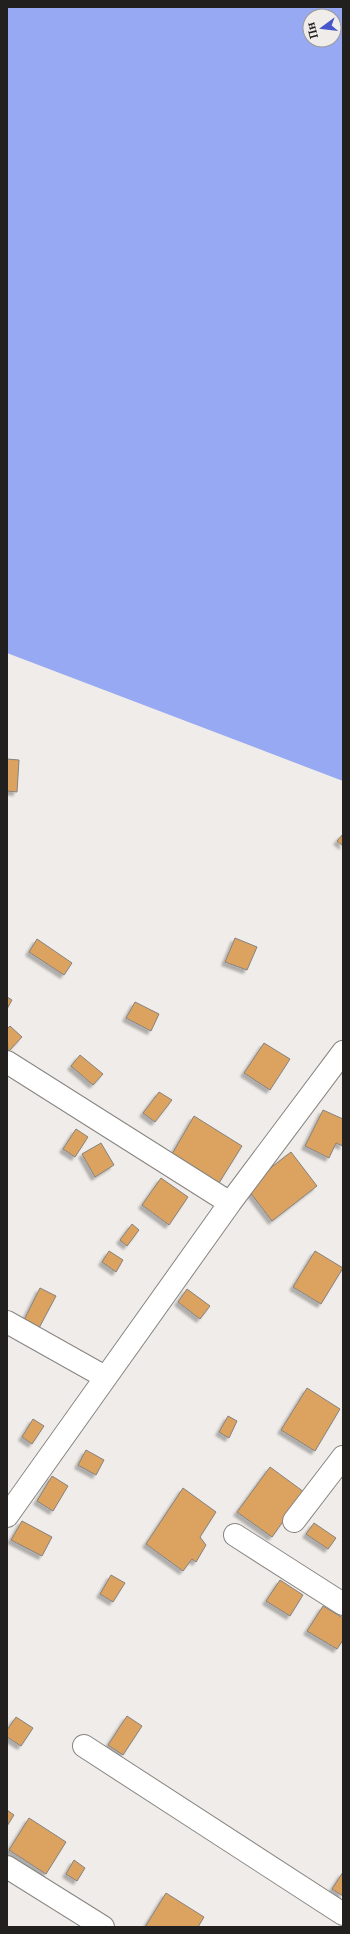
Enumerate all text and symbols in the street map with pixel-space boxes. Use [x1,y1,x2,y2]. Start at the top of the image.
north arrow [302,8,342,48]
text: Пн [303,21,321,40]

